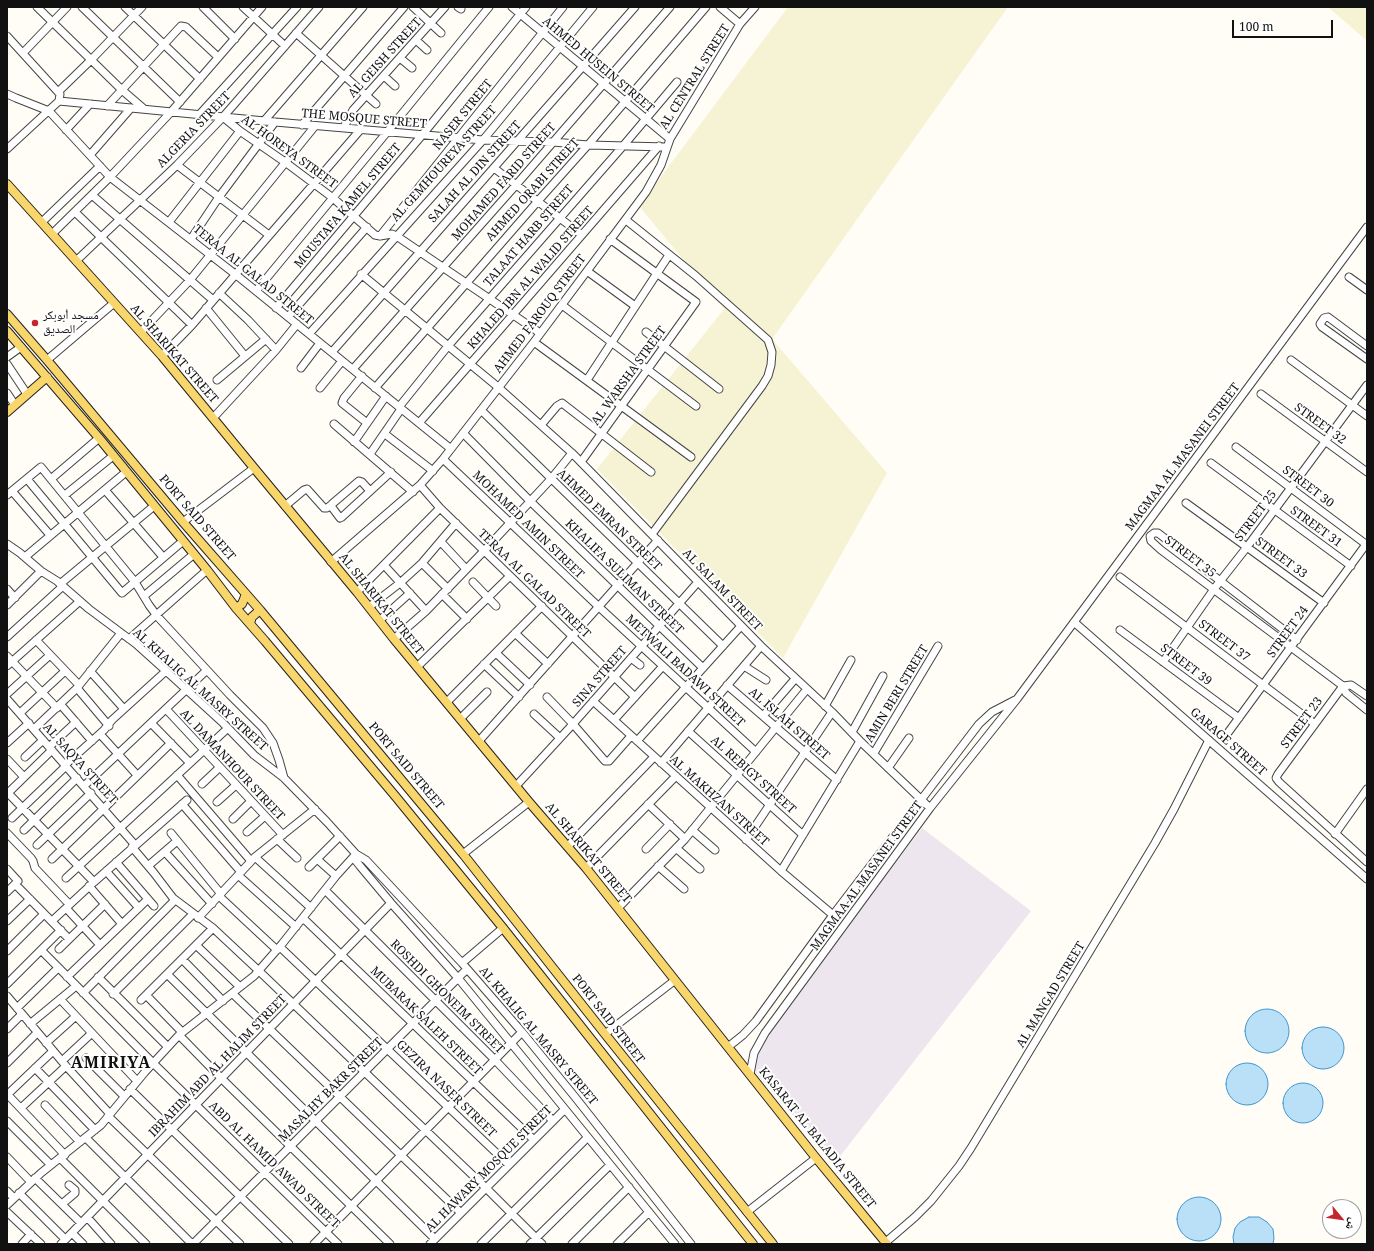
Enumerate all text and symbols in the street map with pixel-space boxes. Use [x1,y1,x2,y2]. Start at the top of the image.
scale bar [1234,12,1335,38]
street label: AHMED HUSEIN STREET [539,14,657,116]
street label: AL GEISH STREET [345,15,425,101]
text: 100 m [1239,18,1274,35]
street label: AL CENTRAL STREET [657,22,733,132]
street label: NASER STREET [430,77,496,153]
street label: ALGERIA STREET [154,89,234,171]
street label: AL GEMHOUREYA STREET [388,103,500,225]
street label: THE MOSQUE STREET [301,106,427,132]
street label: AL HOREYA STREET [238,112,340,192]
street label: SALAH AL DIN STREET [426,118,524,226]
street label: MOHAMED FARID STREET [449,120,559,244]
street label: AHMED ORABI STREET [483,136,583,244]
street label: MOUSTAFA KAMEL STREET [292,141,404,271]
street label: TALAAT HARB STREET [481,182,577,290]
street label: KHALED IBN AL WALID STREET [465,204,597,352]
street label: TERAA AL GALAD STREET [190,222,316,328]
street label: AHMED FAROUQ STREET [491,252,589,376]
street label: AL SHARIKAT STREET [127,302,221,406]
place label: مسجد أبوبكر الصديق [43,309,99,337]
marker: مسجد أبوبكر الصديق [30,318,40,328]
street label: AL WARSHA STREET [588,324,670,428]
street label: MAGMAA AL MASANEI STREET [1123,380,1243,534]
street label: STREET 32 [1291,400,1349,448]
street label: STREET 30 [1280,463,1336,511]
street label: AHMED EMRAN STREET [554,466,664,574]
street label: MOHAMED AMIN STREET [469,468,587,582]
street label: PORT SAID STREET [156,472,238,564]
street label: STREET 25 [1232,488,1280,544]
street label: STREET 31 [1287,503,1345,551]
street label: KHALIFA SULIMAN STREET [562,517,686,637]
street label: TERAA AL GALAD STREET [475,527,593,641]
street label: STREET 35 [1162,533,1218,581]
street label: STREET 33 [1252,534,1310,582]
street label: AL SALAM STREET [679,546,765,634]
street label: AL SHARIKAT STREET [336,550,426,658]
street label: STREET 24 [1264,603,1312,661]
street label: METWALI BADAWI STREET [623,612,747,730]
street label: STREET 37 [1196,617,1252,665]
street label: AL KHALIG AL MASRY STREET [130,626,270,754]
street label: STREET 39 [1158,641,1214,689]
street label: AMIN BERI STREET [862,643,932,745]
street label: SINA STREET [570,644,630,710]
street label: AL ISLAH STREET [746,685,832,763]
street label: STREET 23 [1278,695,1326,751]
street label: GARAGE STREET [1187,705,1269,779]
street label: AL DAMANHOUR STREET [177,706,287,824]
street label: AL SAQYA STREET [40,720,120,808]
street label: PORT SAID STREET [365,720,447,812]
street label: AL REBIGY STREET [708,733,798,817]
street label: AL MAKHZAN STREET [666,753,772,849]
street label: MAGMAA AL MASANEI STREET [808,799,926,953]
street label: AL SHARIKAT STREET [542,800,634,906]
street label: ROSHDI GHONEIM STREET [387,937,507,1057]
street label: AL MANGAD STREET [1014,940,1088,1050]
street label: MUBARAK SALEH STREET [367,964,485,1078]
street label: AL KHALIG AL MASRY STREET [476,964,600,1108]
street label: PORT SAID STREET [569,972,647,1066]
street label: IBRAHIM ABD AL HALIM STREET [146,992,290,1140]
street label: MASALHY BAKR STREET [276,1035,386,1145]
street label: GEZIRA NASER STREET [393,1037,499,1141]
district label: AMIRIYA [71,1053,151,1073]
street label: KASARAT AL BALADIA STREET [756,1065,878,1211]
street label: ABD AL HAMID AWAD STREET [206,1099,342,1231]
street label: AL HAWARY MOSQUE STREET [423,1103,555,1235]
north arrow [1322,1199,1362,1239]
text: ش [1343,1216,1361,1233]

